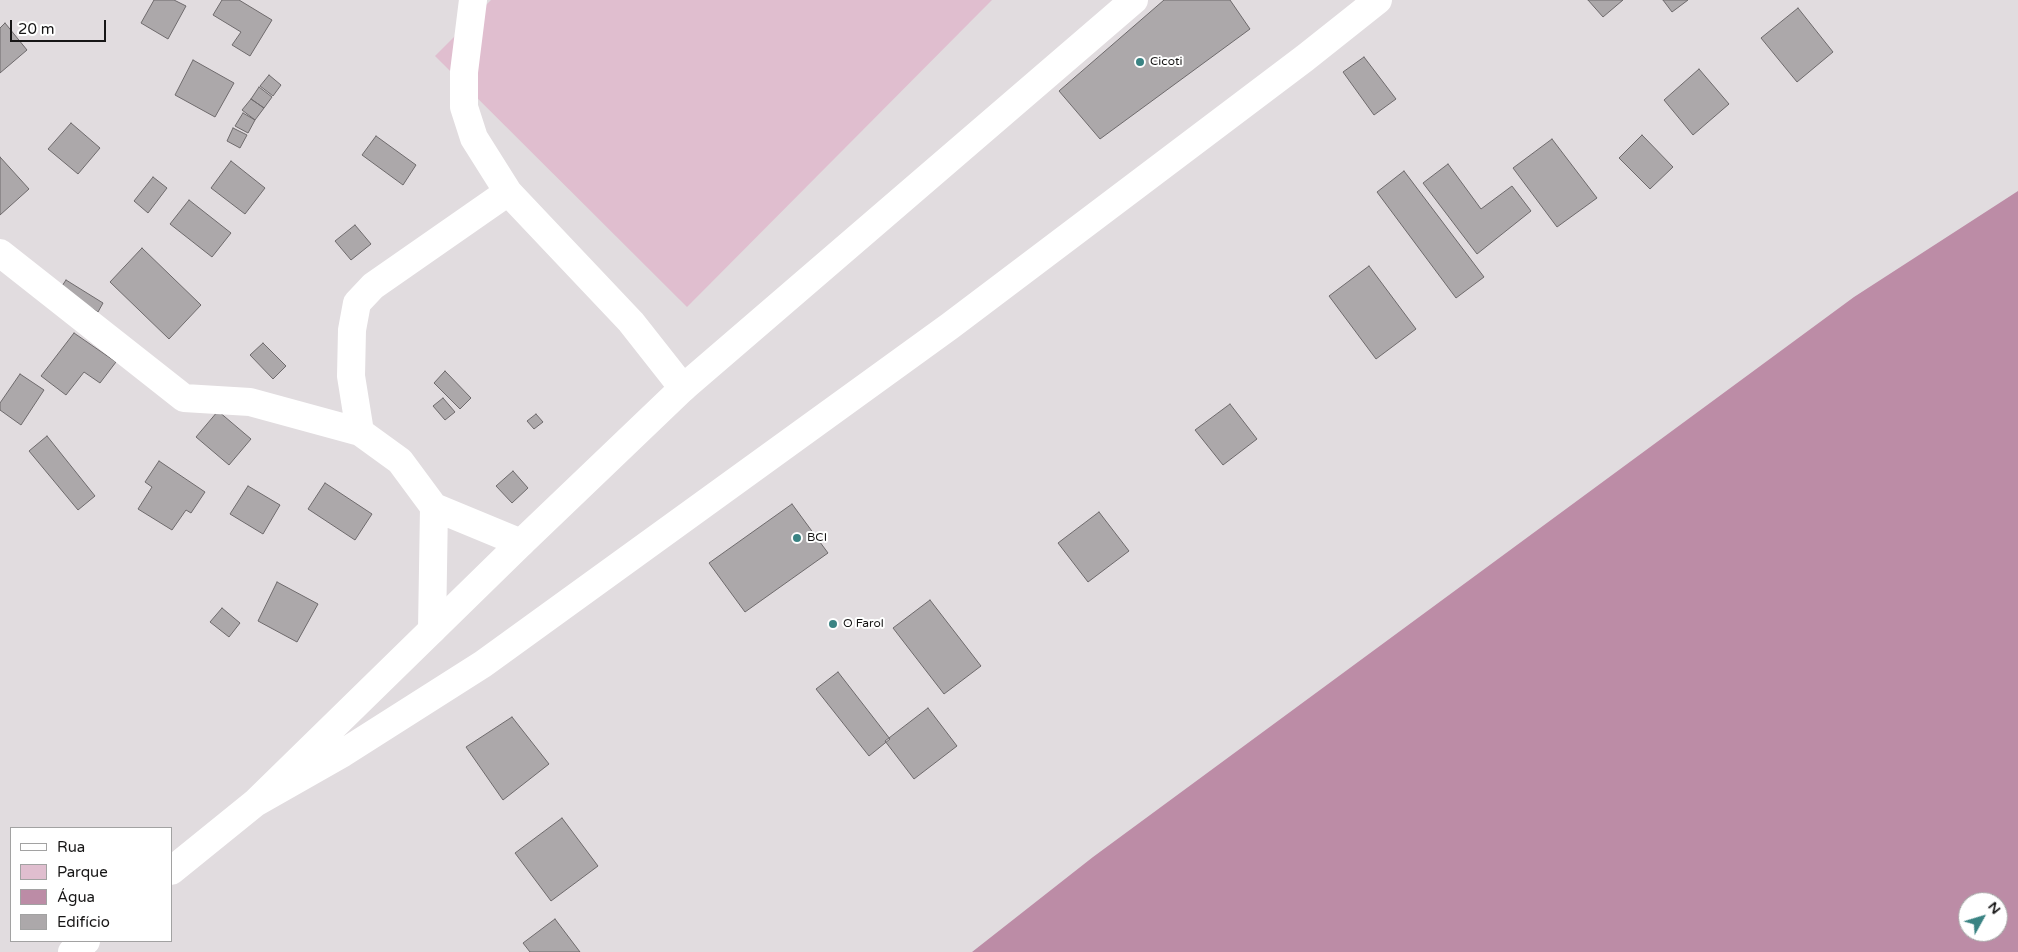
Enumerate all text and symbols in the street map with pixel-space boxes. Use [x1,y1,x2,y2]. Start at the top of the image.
scale bar [12,10,109,42]
text: 20 m [18,20,55,38]
place label: Cicoti [1150,55,1182,69]
marker: Cicoti [1134,56,1146,68]
place label: BCI [807,531,827,545]
marker: BCI [791,532,803,544]
place label: O Farol [843,617,884,631]
marker: O Farol [827,618,839,630]
legend [10,827,172,942]
text: Rua [57,838,85,856]
text: Parque [57,863,108,881]
text: Água [57,888,95,906]
north arrow [1958,892,2008,942]
text: N [1984,898,2004,918]
text: Edifício [57,913,110,931]

